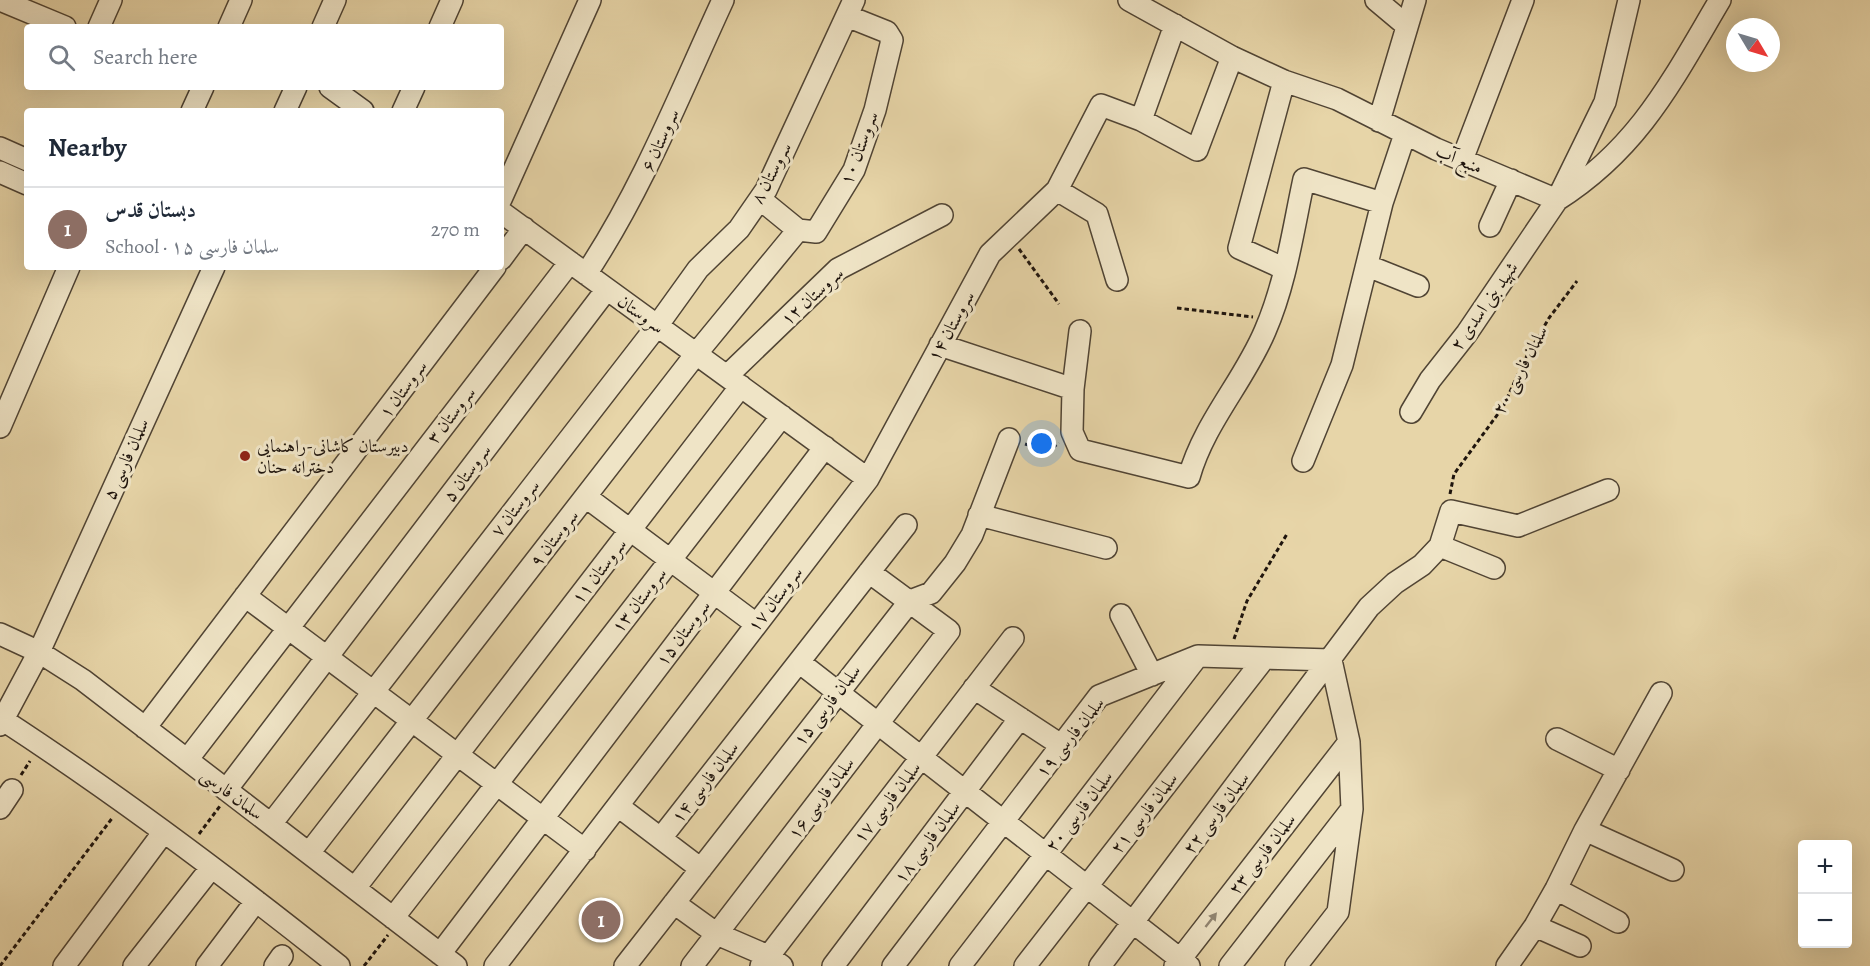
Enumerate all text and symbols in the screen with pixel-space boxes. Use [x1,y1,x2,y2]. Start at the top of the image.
north arrow [1726,18,1780,72]
search box [24,24,504,90]
icon: search [45,41,78,74]
text: Search here [93,42,198,72]
street label: سروستان ۶ [635,105,685,175]
street label: سروستان ۱۰ [834,108,884,188]
text: Nearby [48,130,127,165]
street label: سروستان ۸ [745,138,797,208]
street label: منبع آب [1430,138,1486,183]
text: دبستان قدس [105,195,196,225]
text: 1 [64,216,71,243]
text: 270 m [431,216,480,243]
text: School · سلمان فارسی ۱۵ [105,233,279,260]
street label: شهید بنی اسدی ۲ [1445,257,1523,355]
street label: سروستان ۱۲ [775,261,849,331]
street label: سروستان ۱۴ [922,287,980,365]
street label: سروستان [613,289,669,339]
street label: سلمان فارسی ۲۰ [1487,321,1554,419]
street label: سروستان ۱ [373,355,433,423]
street label: سروستان ۳ [421,381,481,449]
street label: سلمان فارسی ۵ [97,415,156,504]
your location [1027,429,1056,458]
place label: دبیرستان کاشانی-راهنمایی دخترانه حنان [257,434,409,479]
street label: سروستان ۵ [437,439,497,507]
marker: دبیرستان کاشانی-راهنمایی دخترانه حنان [238,449,252,463]
street label: سروستان ۷ [485,474,545,542]
street label: سروستان ۹ [524,504,584,572]
street label: سروستان ۱۱ [566,533,632,609]
street label: سروستان ۱۷ [742,561,808,637]
street label: سروستان ۱۳ [606,562,672,638]
street label: سروستان ۱۵ [650,595,716,671]
street label: سلمان فارسی ۱۵ [788,659,867,751]
street label: سلمان فارسی ۱۹ [1030,692,1111,783]
street label: سلمان فارسی ۱۴ [666,736,745,828]
street label: سلمان فارسی ۱۶ [782,752,861,845]
street label: سلمان فارسی ۱۷ [848,756,927,848]
street label: سلمان فارسی [195,763,268,826]
street label: سلمان فارسی ۲۰ [1040,765,1119,857]
street label: سلمان فارسی ۲۱ [1105,767,1184,859]
street label: سلمان فارسی ۲۲ [1177,767,1256,860]
street label: سلمان فارسی ۱۸ [888,796,967,889]
street label: سلمان فارسی ۲۳ [1223,808,1302,900]
map controls [1798,840,1852,948]
button: + [1798,840,1852,894]
button: − [1798,894,1852,948]
pin: 1 [582,898,620,942]
one-way arrow [1204,912,1217,928]

